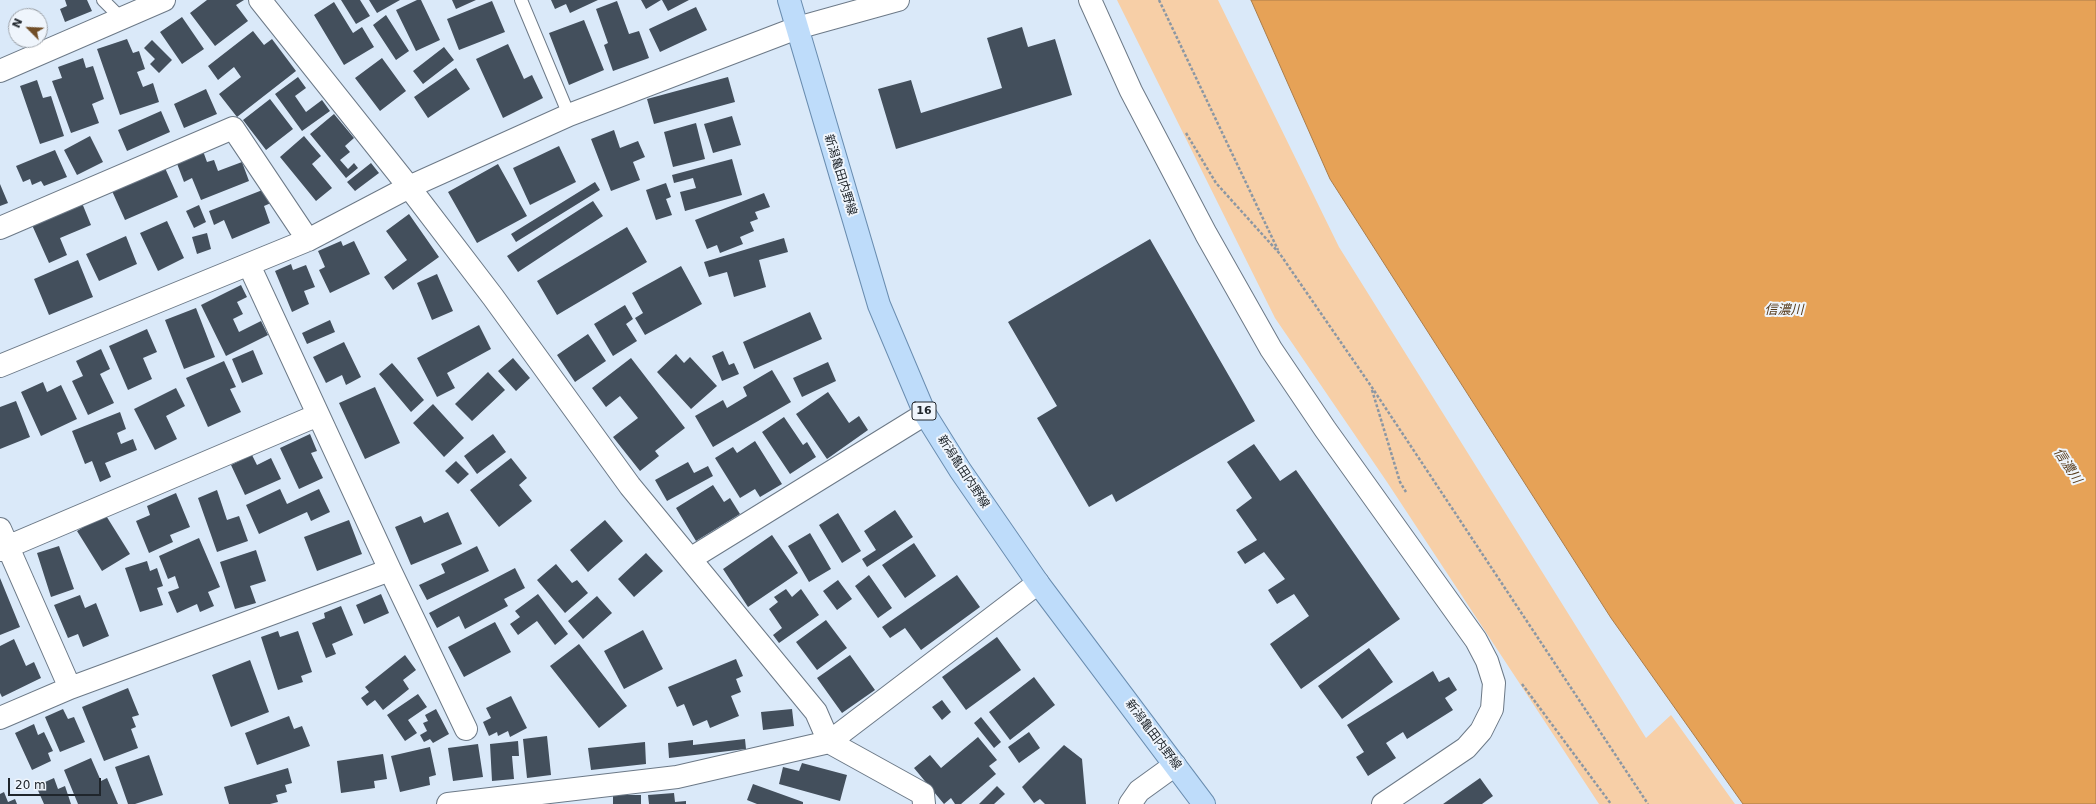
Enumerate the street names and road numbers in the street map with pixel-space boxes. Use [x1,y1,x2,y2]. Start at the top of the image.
street label: 新潟亀田内野線 [821,133,859,217]
road number: 16 [912,402,936,420]
street label: 新潟亀田内野線 [934,433,992,511]
street label: 新潟亀田内野線 [1122,697,1184,773]

